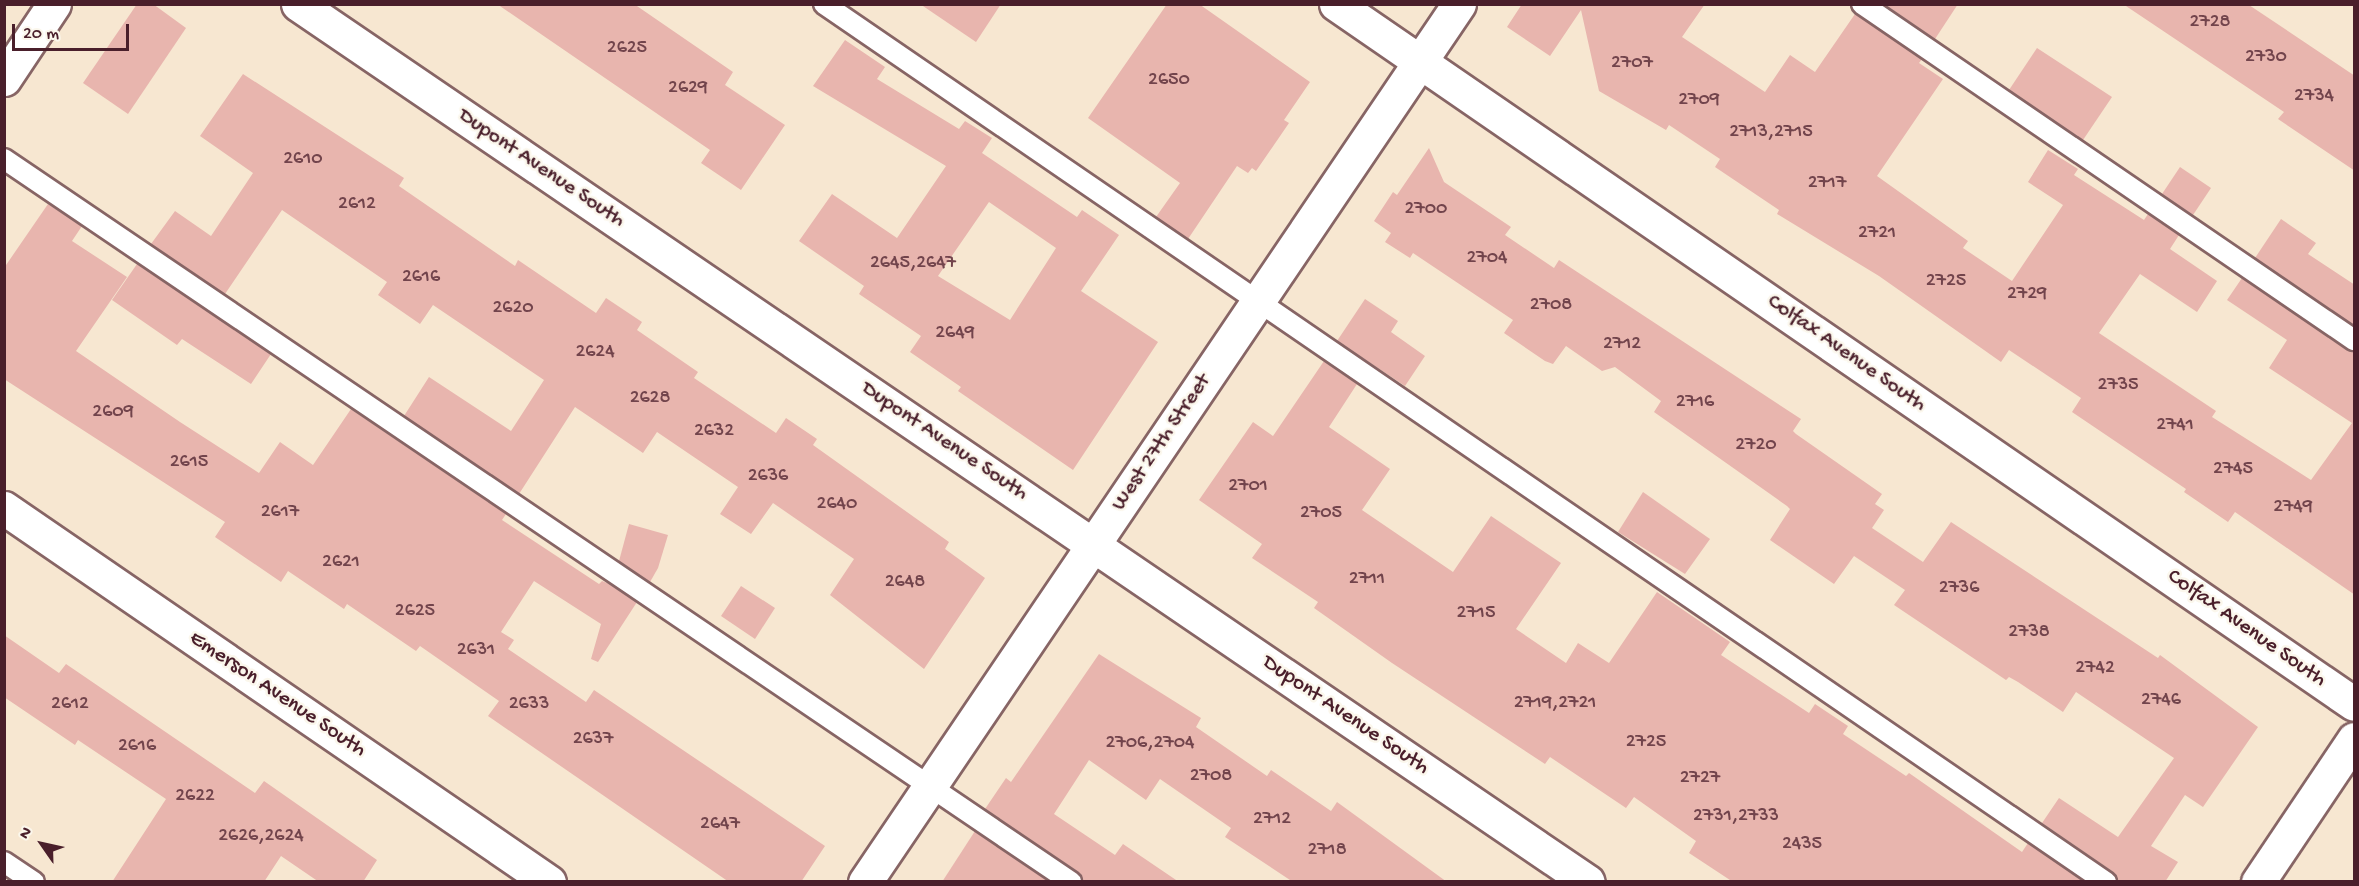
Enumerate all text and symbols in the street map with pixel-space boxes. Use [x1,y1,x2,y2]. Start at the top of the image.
house number: 2728 [2190,10,2230,34]
scale bar [15,12,132,50]
text: 20 m [23,24,59,45]
house number: 2625 [607,36,647,60]
house number: 2730 [2245,45,2287,69]
house number: 2707 [1611,51,1653,75]
house number: 2650 [1148,68,1190,92]
house number: 2629 [668,76,708,100]
house number: 2734 [2294,84,2334,108]
house number: 2709 [1678,88,1720,112]
street label: Dupont Avenue South [453,103,629,235]
house number: 2713,2715 [1729,120,1813,144]
house number: 2610 [283,147,323,171]
house number: 2717 [1808,171,1846,195]
house number: 2612 [338,192,376,216]
house number: 2700 [1405,197,1447,221]
house number: 2721 [1858,221,1896,245]
house number: 2704 [1466,246,1508,270]
house number: 2645,2647 [870,251,956,275]
house number: 2616 [402,265,440,289]
house number: 2725 [1926,269,1966,293]
house number: 2729 [2007,282,2047,306]
street label: Colfax Avenue South [1761,289,1931,419]
house number: 2708 [1530,293,1572,317]
house number: 2620 [492,296,534,320]
house number: 2649 [935,321,975,345]
house number: 2712 [1603,332,1641,356]
house number: 2624 [575,340,615,364]
street label: West 27th Street [1107,370,1217,516]
house number: 2735 [2097,373,2139,397]
street label: Dupont Avenue South [856,376,1032,508]
house number: 2628 [630,386,670,410]
house number: 2716 [1676,390,1714,414]
house number: 2609 [92,400,134,424]
house number: 2741 [2156,413,2194,437]
house number: 2632 [694,419,734,443]
house number: 2720 [1735,433,1777,457]
house number: 2615 [170,450,208,474]
house number: 2745 [2213,457,2253,481]
house number: 2636 [748,464,788,488]
house number: 2701 [1228,474,1268,498]
house number: 2640 [817,492,857,516]
house number: 2749 [2273,495,2313,519]
house number: 2617 [261,500,299,524]
house number: 2705 [1300,501,1342,525]
house number: 2621 [322,550,360,574]
street label: Colfax Avenue South [2161,564,2331,694]
house number: 2711 [1349,567,1385,591]
house number: 2648 [885,570,925,594]
house number: 2736 [1939,576,1979,600]
house number: 2625 [395,599,435,623]
house number: 2715 [1457,601,1495,625]
house number: 2738 [2008,620,2050,644]
street label: Emerson Avenue South [183,626,371,764]
house number: 2631 [457,638,495,662]
street label: Dupont Avenue South [1257,650,1433,782]
house number: 2742 [2075,656,2115,680]
house number: 2746 [2141,688,2181,712]
house number: 2719,2721 [1514,691,1596,715]
house number: 2612 [51,692,89,716]
house number: 2633 [509,692,549,716]
house number: 2637 [573,727,613,751]
house number: 2725 [1626,730,1666,754]
house number: 2706,2704 [1105,731,1195,755]
house number: 2616 [118,734,156,758]
house number: 2708 [1190,764,1232,788]
house number: 2727 [1680,766,1720,790]
house number: 2622 [175,784,215,808]
house number: 2731,2733 [1693,804,1779,828]
house number: 2712 [1253,807,1291,831]
house number: 2647 [700,812,740,836]
north arrow [12,814,72,874]
text: N [16,824,37,843]
house number: 2626,2624 [218,824,304,848]
house number: 2435 [1782,832,1822,856]
house number: 2718 [1307,838,1347,862]

